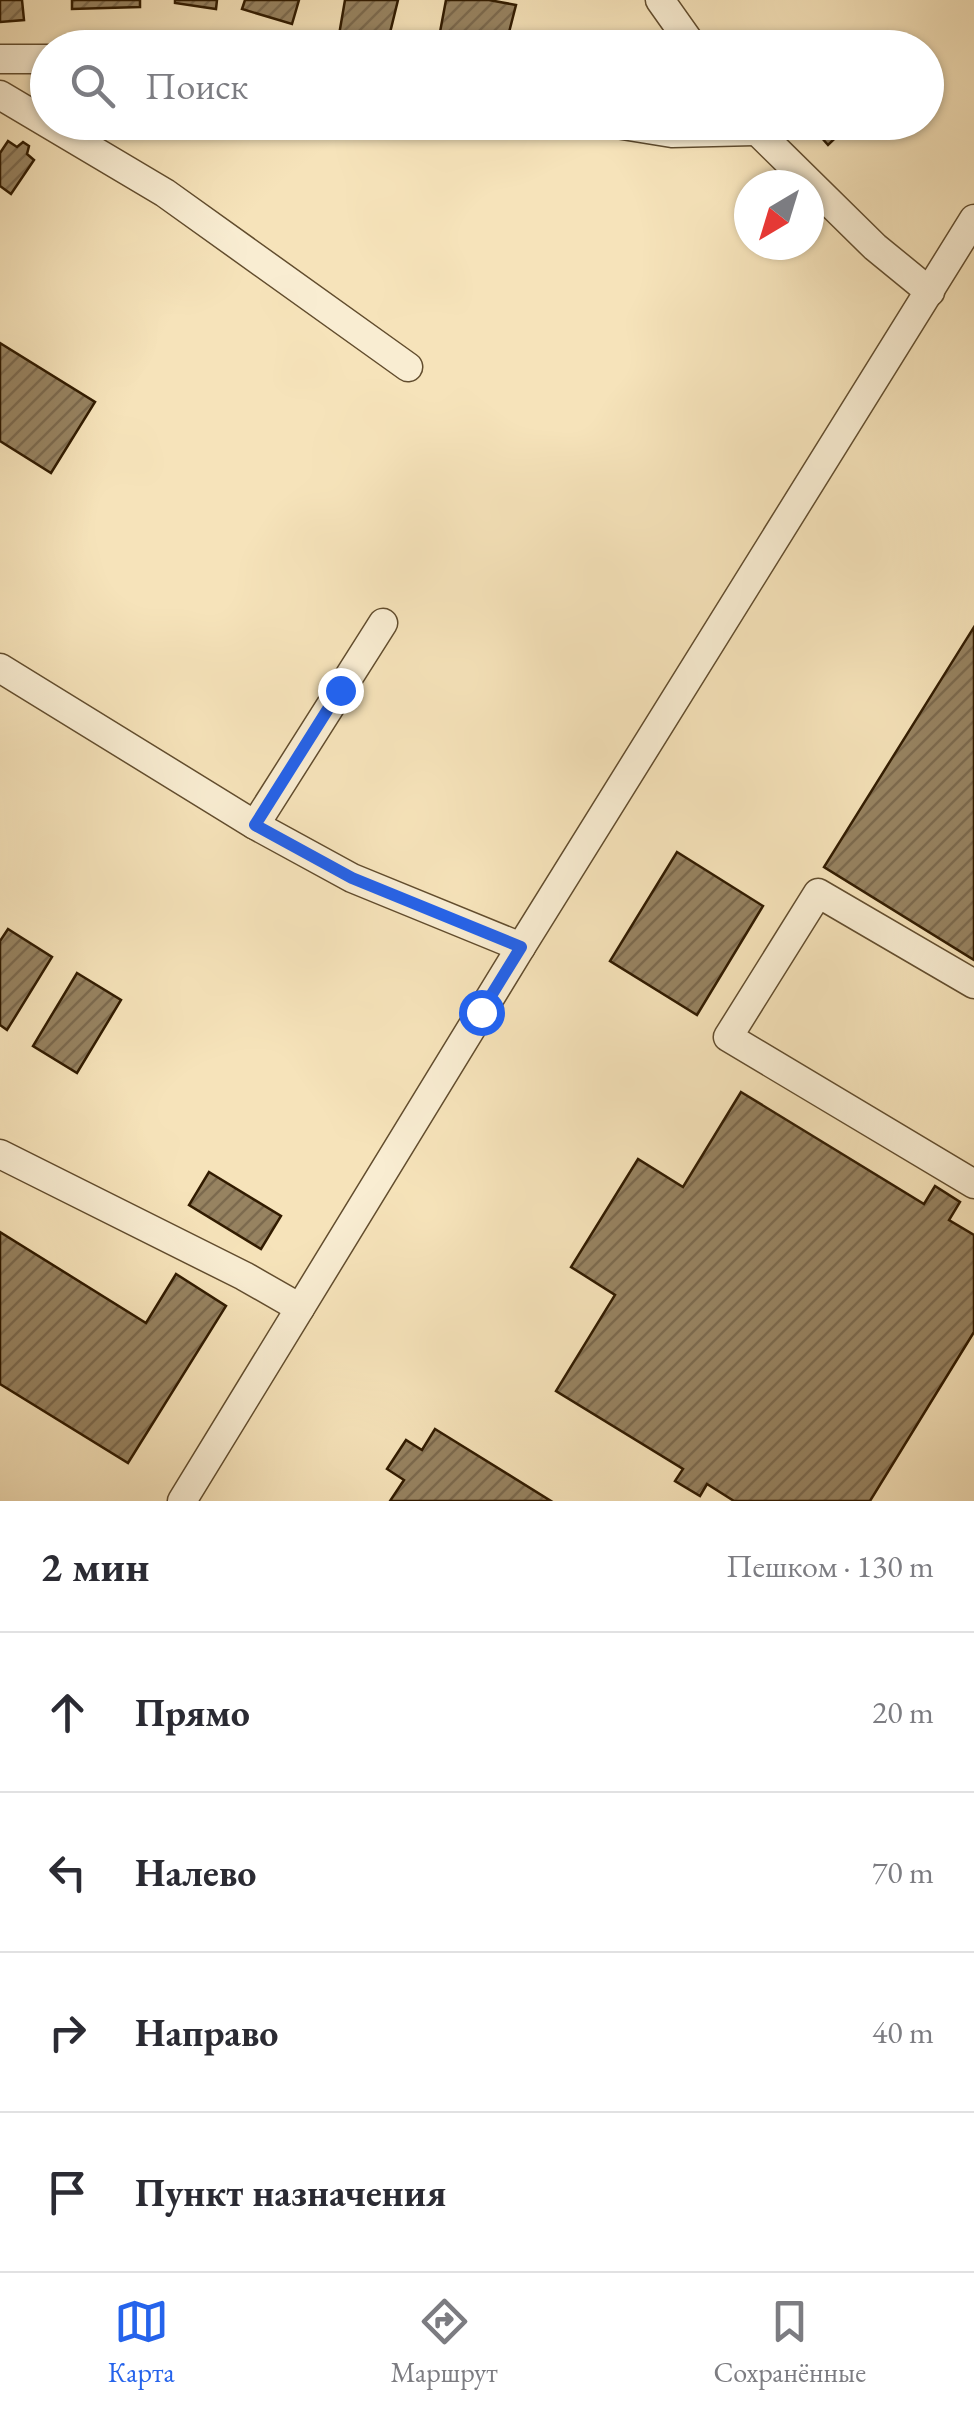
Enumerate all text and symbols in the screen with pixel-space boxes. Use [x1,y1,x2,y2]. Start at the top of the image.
search box [30,30,944,140]
icon: search [65,58,120,113]
text: Поиск [145,61,248,110]
north arrow [734,170,824,260]
route end [318,668,364,714]
route start [459,990,505,1036]
text: 2 мин [40,1539,149,1594]
text: Пешком · 130 m [726,1545,934,1587]
icon: ahead [40,1685,95,1740]
text: Прямо [135,1688,250,1737]
text: 20 m [872,1691,934,1733]
icon: left [40,1845,95,1900]
text: Налево [135,1848,256,1897]
text: 70 m [872,1851,934,1893]
icon: right [40,2005,95,2060]
text: Направо [135,2008,278,2057]
text: 40 m [872,2011,934,2053]
icon: arrive [40,2165,95,2220]
text: Пункт назначения [135,2168,446,2217]
tab: Карта [108,2294,175,2390]
tab: Маршрут [390,2294,498,2390]
tab: Сохранённые [713,2294,866,2390]

